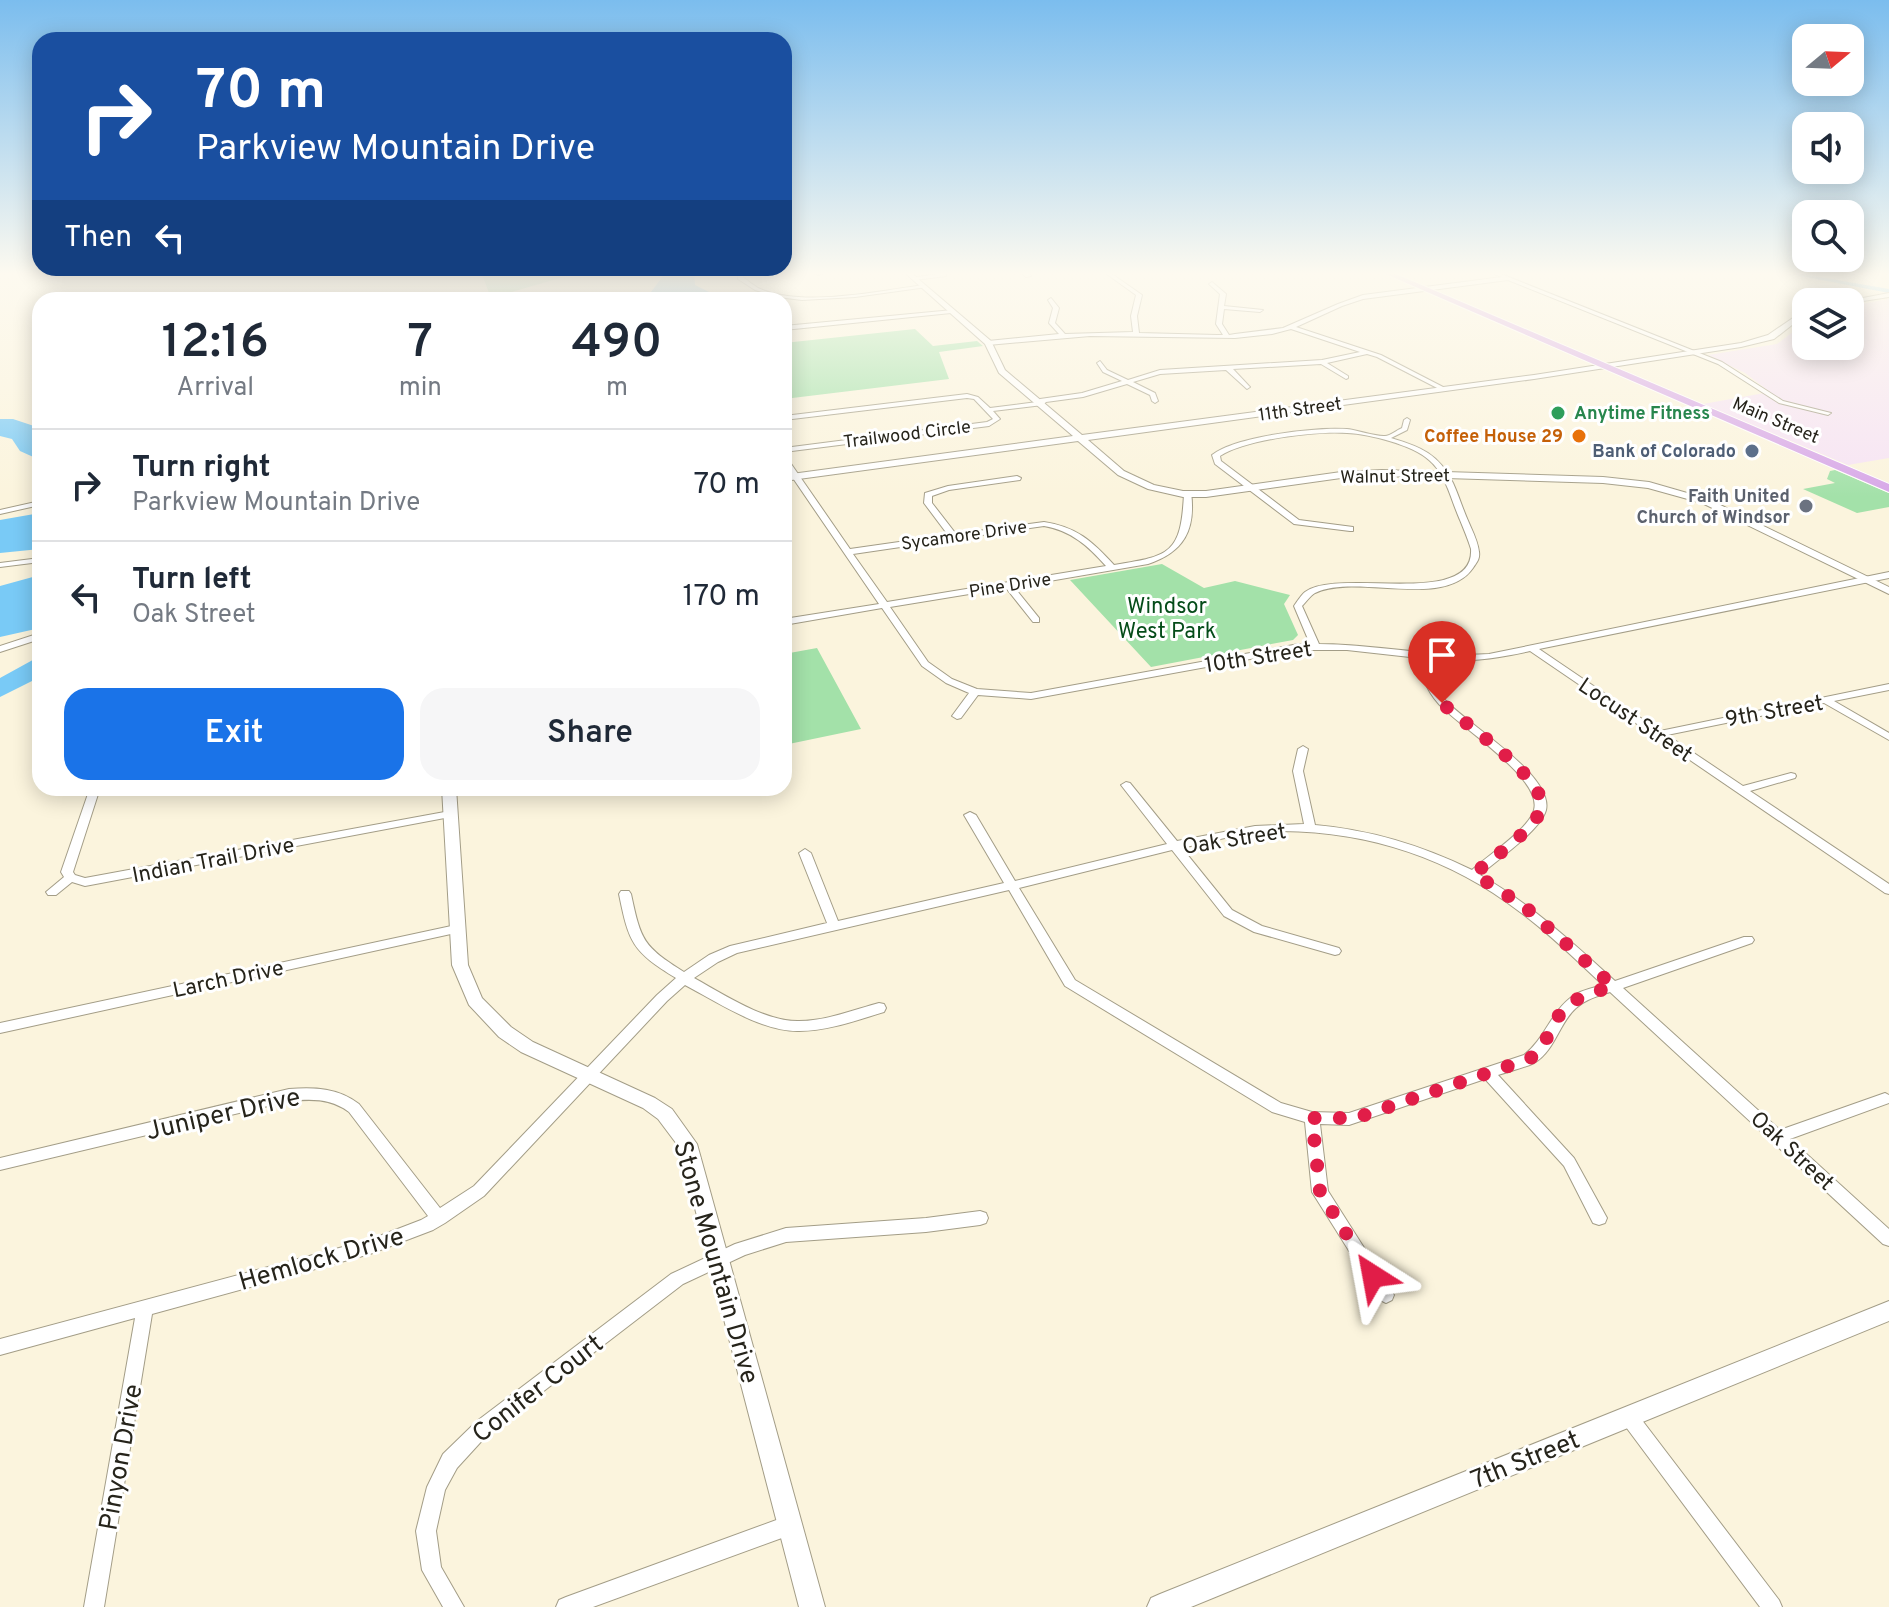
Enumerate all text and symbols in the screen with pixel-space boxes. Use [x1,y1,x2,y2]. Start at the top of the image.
north arrow [1792,24,1864,96]
map controls [1792,24,1864,360]
text: 70 m [196,58,326,128]
icon: right [64,64,168,168]
button: sound [1792,112,1864,184]
text: Parkview Mountain Drive [196,127,595,173]
button: search [1792,200,1864,272]
icon: left [148,216,192,260]
text: Then [64,220,132,257]
button: layers [1792,288,1864,360]
text: 12:16 [162,314,269,374]
text: 7 [408,314,433,374]
text: 490 [572,314,662,374]
text: Arrival [177,372,254,405]
text: min [399,372,442,405]
text: m [606,372,628,405]
street label: 11th Street [1257,393,1343,428]
street label: Main Street [1729,393,1822,450]
place label: Anytime Fitness [1574,403,1710,426]
marker: Anytime Fitness [1549,404,1567,422]
street label: Trailwood Circle [842,416,972,455]
place label: Coffee House 29 [1424,426,1563,449]
marker: Coffee House 29 [1570,427,1588,445]
place label: Bank of Colorado [1592,441,1736,464]
marker: Bank of Colorado [1743,442,1761,460]
text: Turn right [132,450,270,487]
icon: right [64,463,108,507]
street label: Walnut Street [1340,465,1450,490]
text: 70 m [694,467,760,504]
place label: Faith United Church of Windsor [1636,486,1790,530]
text: Parkview Mountain Drive [132,487,420,520]
marker: Faith United Church of Windsor [1797,497,1815,515]
street label: Sycamore Drive [900,516,1029,557]
text: Turn left [132,562,252,599]
street label: Pine Drive [968,569,1053,604]
icon: left [64,575,108,619]
text: 170 m [682,579,760,616]
park label: Windsor West Park [1118,594,1216,646]
text: Oak Street [132,599,256,632]
pin [1408,621,1476,703]
icon: arrive [1420,633,1464,677]
street label: 10th Street [1203,637,1314,680]
street label: Locust Street [1572,673,1697,769]
button: Exit [64,688,404,780]
button: Share [420,688,760,780]
street label: 9th Street [1723,691,1826,734]
street label: Oak Street [1181,819,1288,862]
street label: Indian Trail Drive [130,832,297,890]
street label: Larch Drive [171,956,287,1005]
street label: Juniper Drive [143,1082,304,1149]
street label: Oak Street [1744,1106,1839,1197]
street label: Stone Mountain Drive [664,1137,765,1388]
street label: Hemlock Drive [235,1221,408,1300]
position arrow [1331,1234,1415,1318]
street label: Conifer Court [466,1328,611,1452]
street label: Pinyon Drive [93,1382,152,1533]
street label: 7th Street [1467,1425,1585,1498]

